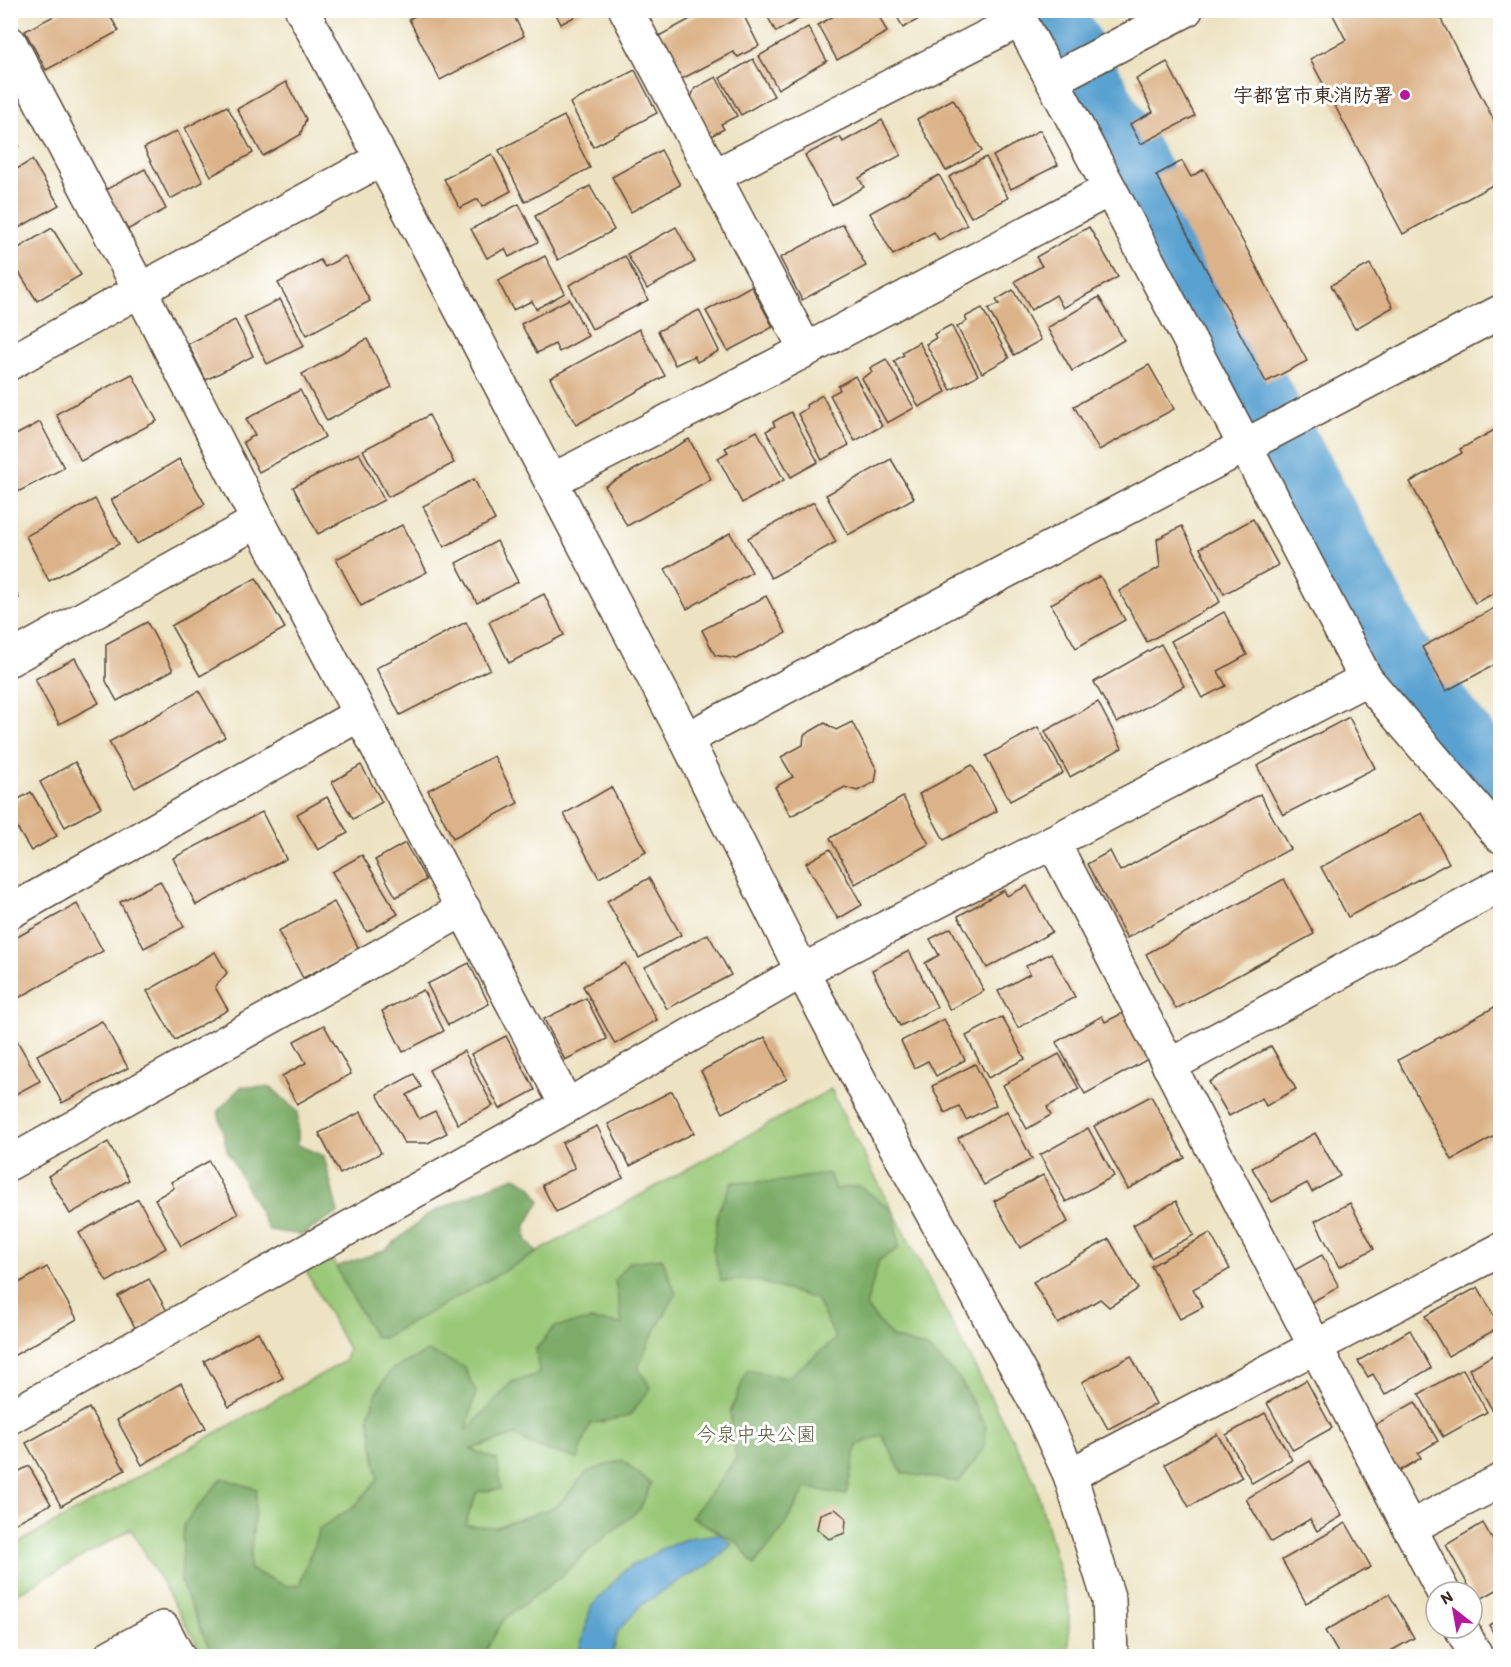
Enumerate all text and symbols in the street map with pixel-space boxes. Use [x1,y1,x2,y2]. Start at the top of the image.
place label: 宇都宮市東消防署 [1233,83,1393,107]
marker: 宇都宮市東消防署 [1398,88,1412,102]
park label: 今泉中央公園 [696,1422,816,1446]
north arrow [1424,1580,1484,1640]
text: N [1437,1587,1456,1608]

